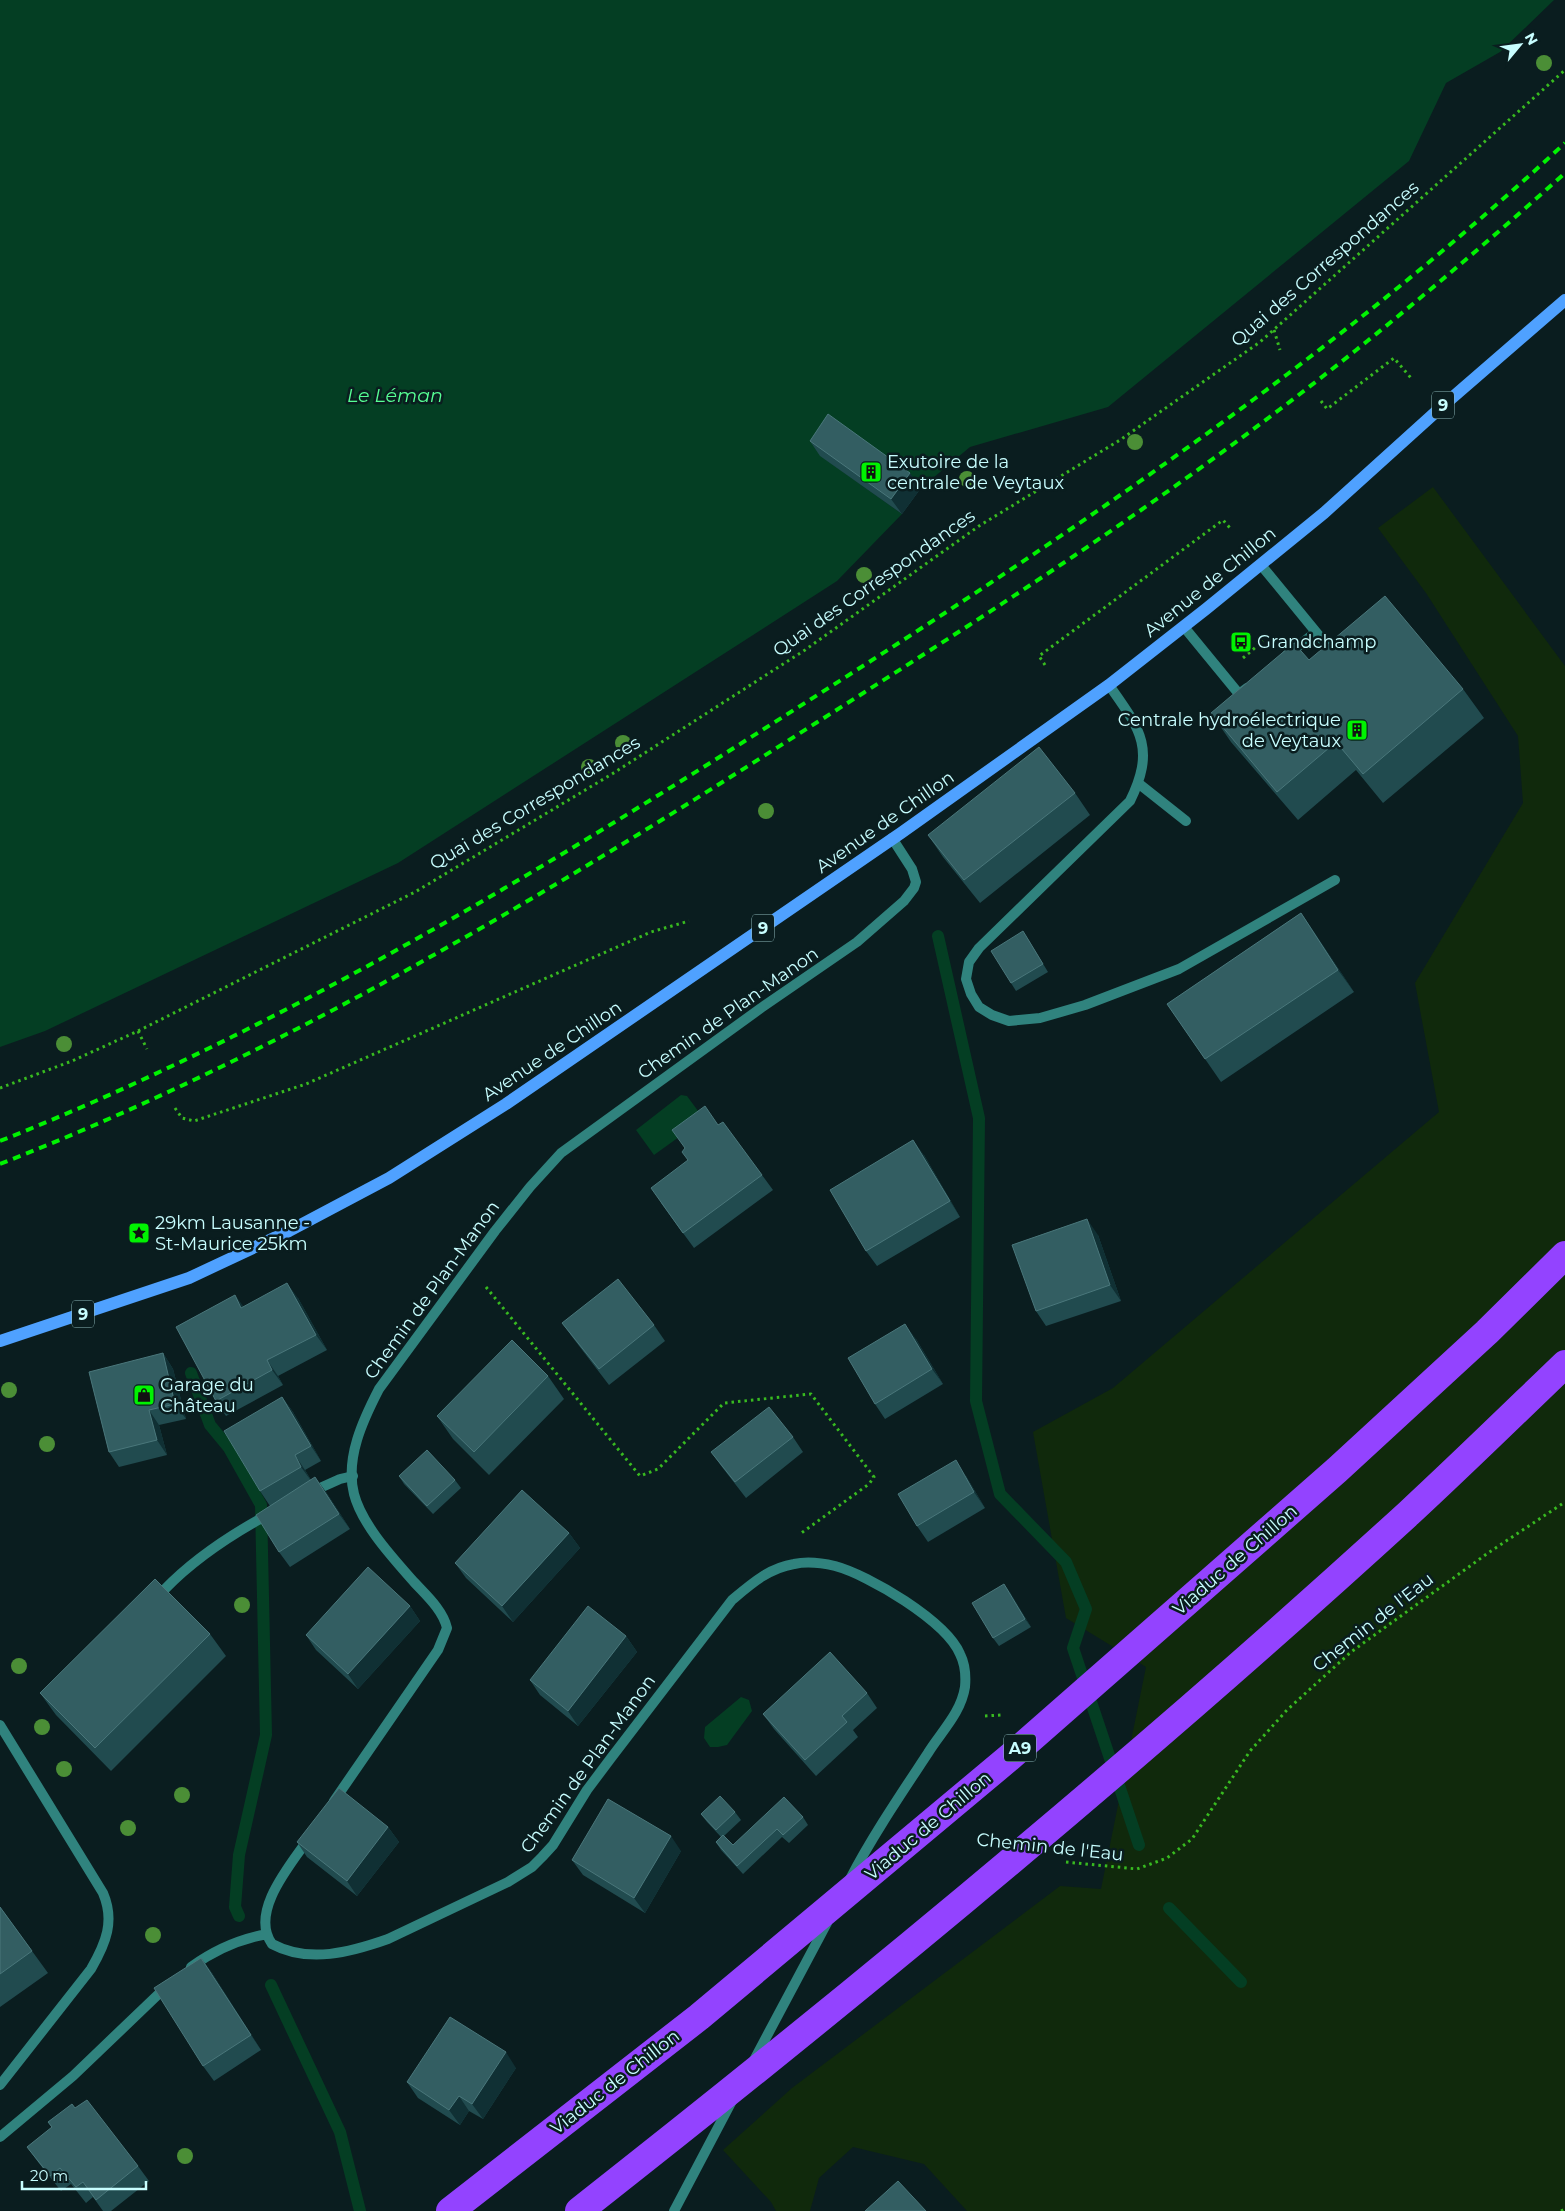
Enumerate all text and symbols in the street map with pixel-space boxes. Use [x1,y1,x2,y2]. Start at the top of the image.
north arrow [1495,20,1545,70]
text: N [1521,29,1542,48]
street label: Quai des Correspondances [1227,176,1424,352]
water label: Le Léman [347,384,443,407]
road number: 9 [1432,392,1454,418]
place label: Exutoire de la centrale de Veytaux [887,451,1065,494]
building icon: Exutoire de la centrale de Veytaux [859,460,883,484]
street label: Quai des Correspondances [769,505,979,661]
street label: Avenue de Chillon [1140,522,1280,642]
bus stop icon: Grandchamp [1229,630,1253,654]
place label: Grandchamp [1257,631,1376,653]
place label: Centrale hydroélectrique de Veytaux [1118,709,1341,752]
building icon: Centrale hydroélectrique de Veytaux [1345,718,1369,742]
street label: Quai des Correspondances [426,731,644,875]
street label: Avenue de Chillon [812,766,958,878]
road number: 9 [752,914,774,941]
street label: Chemin de Plan-Manon [634,942,822,1084]
street label: Avenue de Chillon [478,996,626,1106]
street label: Chemin de Plan-Manon [360,1196,504,1384]
place label: 29km Lausanne - St-Maurice 25km [155,1212,310,1255]
place icon: 29km Lausanne - St-Maurice 25km [127,1221,151,1245]
road number: 9 [72,1300,94,1328]
place label: Garage du Château [160,1374,254,1417]
shop icon: Garage du Château [132,1383,156,1407]
street label: Viaduc de Chillon [1168,1500,1302,1620]
street label: Chemin de l'Eau [1308,1568,1438,1676]
street label: Chemin de Plan-Manon [516,1670,660,1858]
road number: A9 [1004,1735,1036,1762]
street label: Viaduc de Chillon [861,1767,995,1885]
street label: Chemin de l'Eau [975,1828,1125,1866]
street label: Viaduc de Chillon [546,2025,684,2139]
scale bar [22,2158,146,2190]
text: 20 m [30,2166,68,2185]

